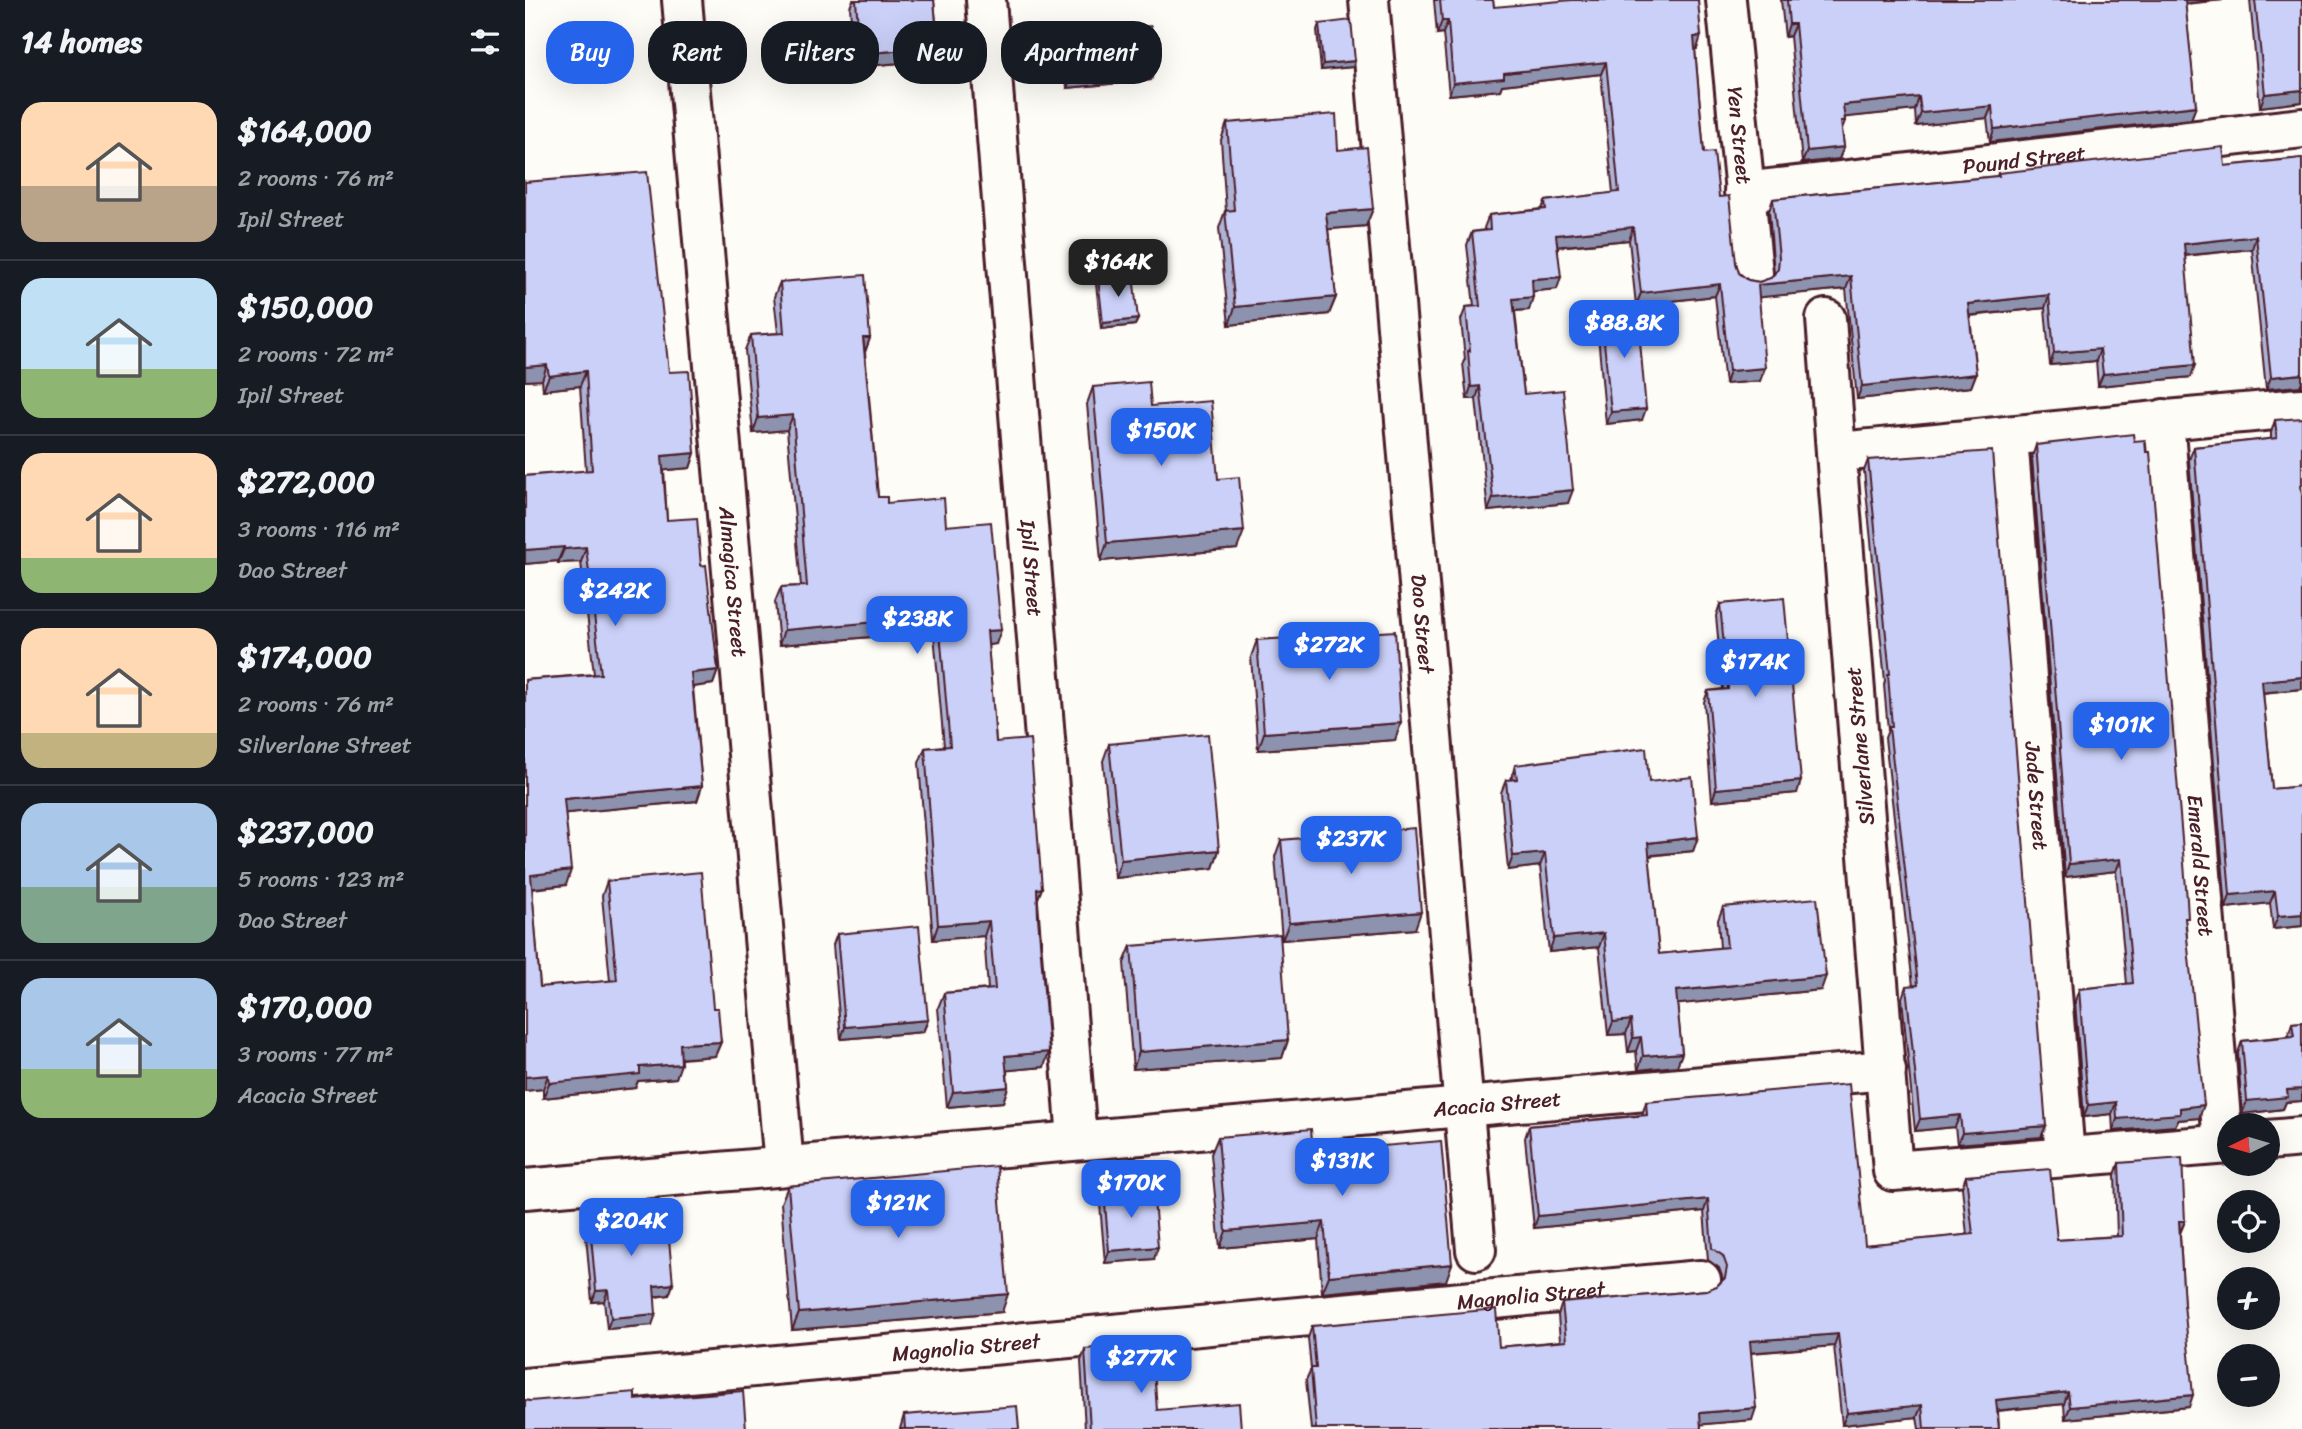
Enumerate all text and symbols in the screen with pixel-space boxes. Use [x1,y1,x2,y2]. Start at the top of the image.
text: 14 homes [21,15,142,69]
chip: Buy [546,21,634,84]
chip: Rent [648,21,747,84]
chip: Filters [761,21,879,84]
chip: New [893,21,987,84]
chip: Apartment [1001,21,1162,84]
icon: filters [466,23,504,61]
street label: Yen Street [1716,85,1763,186]
text: $164,000 [238,104,372,158]
icon: home [77,130,161,214]
street label: Pound Street [1961,134,2088,186]
text: 2 rooms · 76 m² [238,158,394,199]
text: Ipil Street [238,199,344,240]
pin: $164K [1069,240,1167,299]
text: $164K [1085,241,1151,282]
text: $150,000 [238,280,373,334]
pin: $88.8K [1567,300,1681,360]
text: $88.8K [1585,302,1663,343]
icon: home [77,306,161,390]
text: 2 rooms · 72 m² [238,334,394,375]
text: Ipil Street [238,375,344,416]
pin: $150K [1112,408,1210,468]
text: $150K [1127,410,1195,451]
text: $272,000 [238,455,375,509]
icon: home [77,481,161,565]
street label: Almagica Street [707,504,758,659]
text: 3 rooms · 116 m² [238,509,400,550]
street label: Ipil Street [1009,517,1054,618]
text: Dao Street [238,550,347,591]
pin: $242K [566,568,664,628]
text: $242K [580,570,650,611]
street label: Dao Street [1399,572,1446,677]
pin: $238K [868,596,966,656]
text: $238K [882,598,952,639]
pin: $272K [1280,622,1378,682]
text: $272K [1294,624,1364,665]
text: $174,000 [238,630,372,684]
pin: $174K [1706,640,1804,699]
text: $174K [1722,641,1788,682]
icon: home [77,656,161,740]
street label: Silverlane Street [1834,665,1886,827]
text: 2 rooms · 76 m² [238,684,394,725]
pin: $101K [2072,702,2170,762]
text: $101K [2089,704,2153,745]
text: Silverlane Street [238,725,412,766]
street label: Jade Street [2013,739,2060,852]
street label: Emerald Street [2176,793,2225,938]
text: $237,000 [238,805,374,859]
pin: $237K [1302,816,1400,876]
text: $237K [1317,818,1385,859]
icon: home [77,831,161,915]
text: 5 rooms · 123 m² [238,859,405,900]
text: Dao Street [238,900,347,941]
text: $170,000 [238,980,372,1034]
icon: home [77,1006,161,1090]
text: 3 rooms · 77 m² [238,1034,394,1075]
text: Acacia Street [238,1075,378,1116]
street label: Acacia Street [1431,1079,1563,1129]
north arrow [2217,1113,2280,1176]
map controls [2217,1113,2280,1407]
pin: $131K [1293,1138,1391,1198]
text: $131K [1311,1140,1373,1181]
pin: $170K [1082,1160,1180,1220]
text: $170K [1098,1162,1165,1203]
pin: $121K [849,1180,947,1240]
text: $121K [867,1182,929,1223]
button: locate [2217,1190,2280,1253]
pin: $204K [582,1198,680,1258]
text: $204K [595,1200,667,1241]
button: + [2217,1267,2280,1330]
street label: Magnolia Street [1455,1270,1608,1321]
street label: Magnolia Street [890,1322,1043,1373]
pin: $277K [1092,1336,1190,1395]
text: $277K [1107,1337,1176,1378]
button: − [2217,1344,2280,1407]

